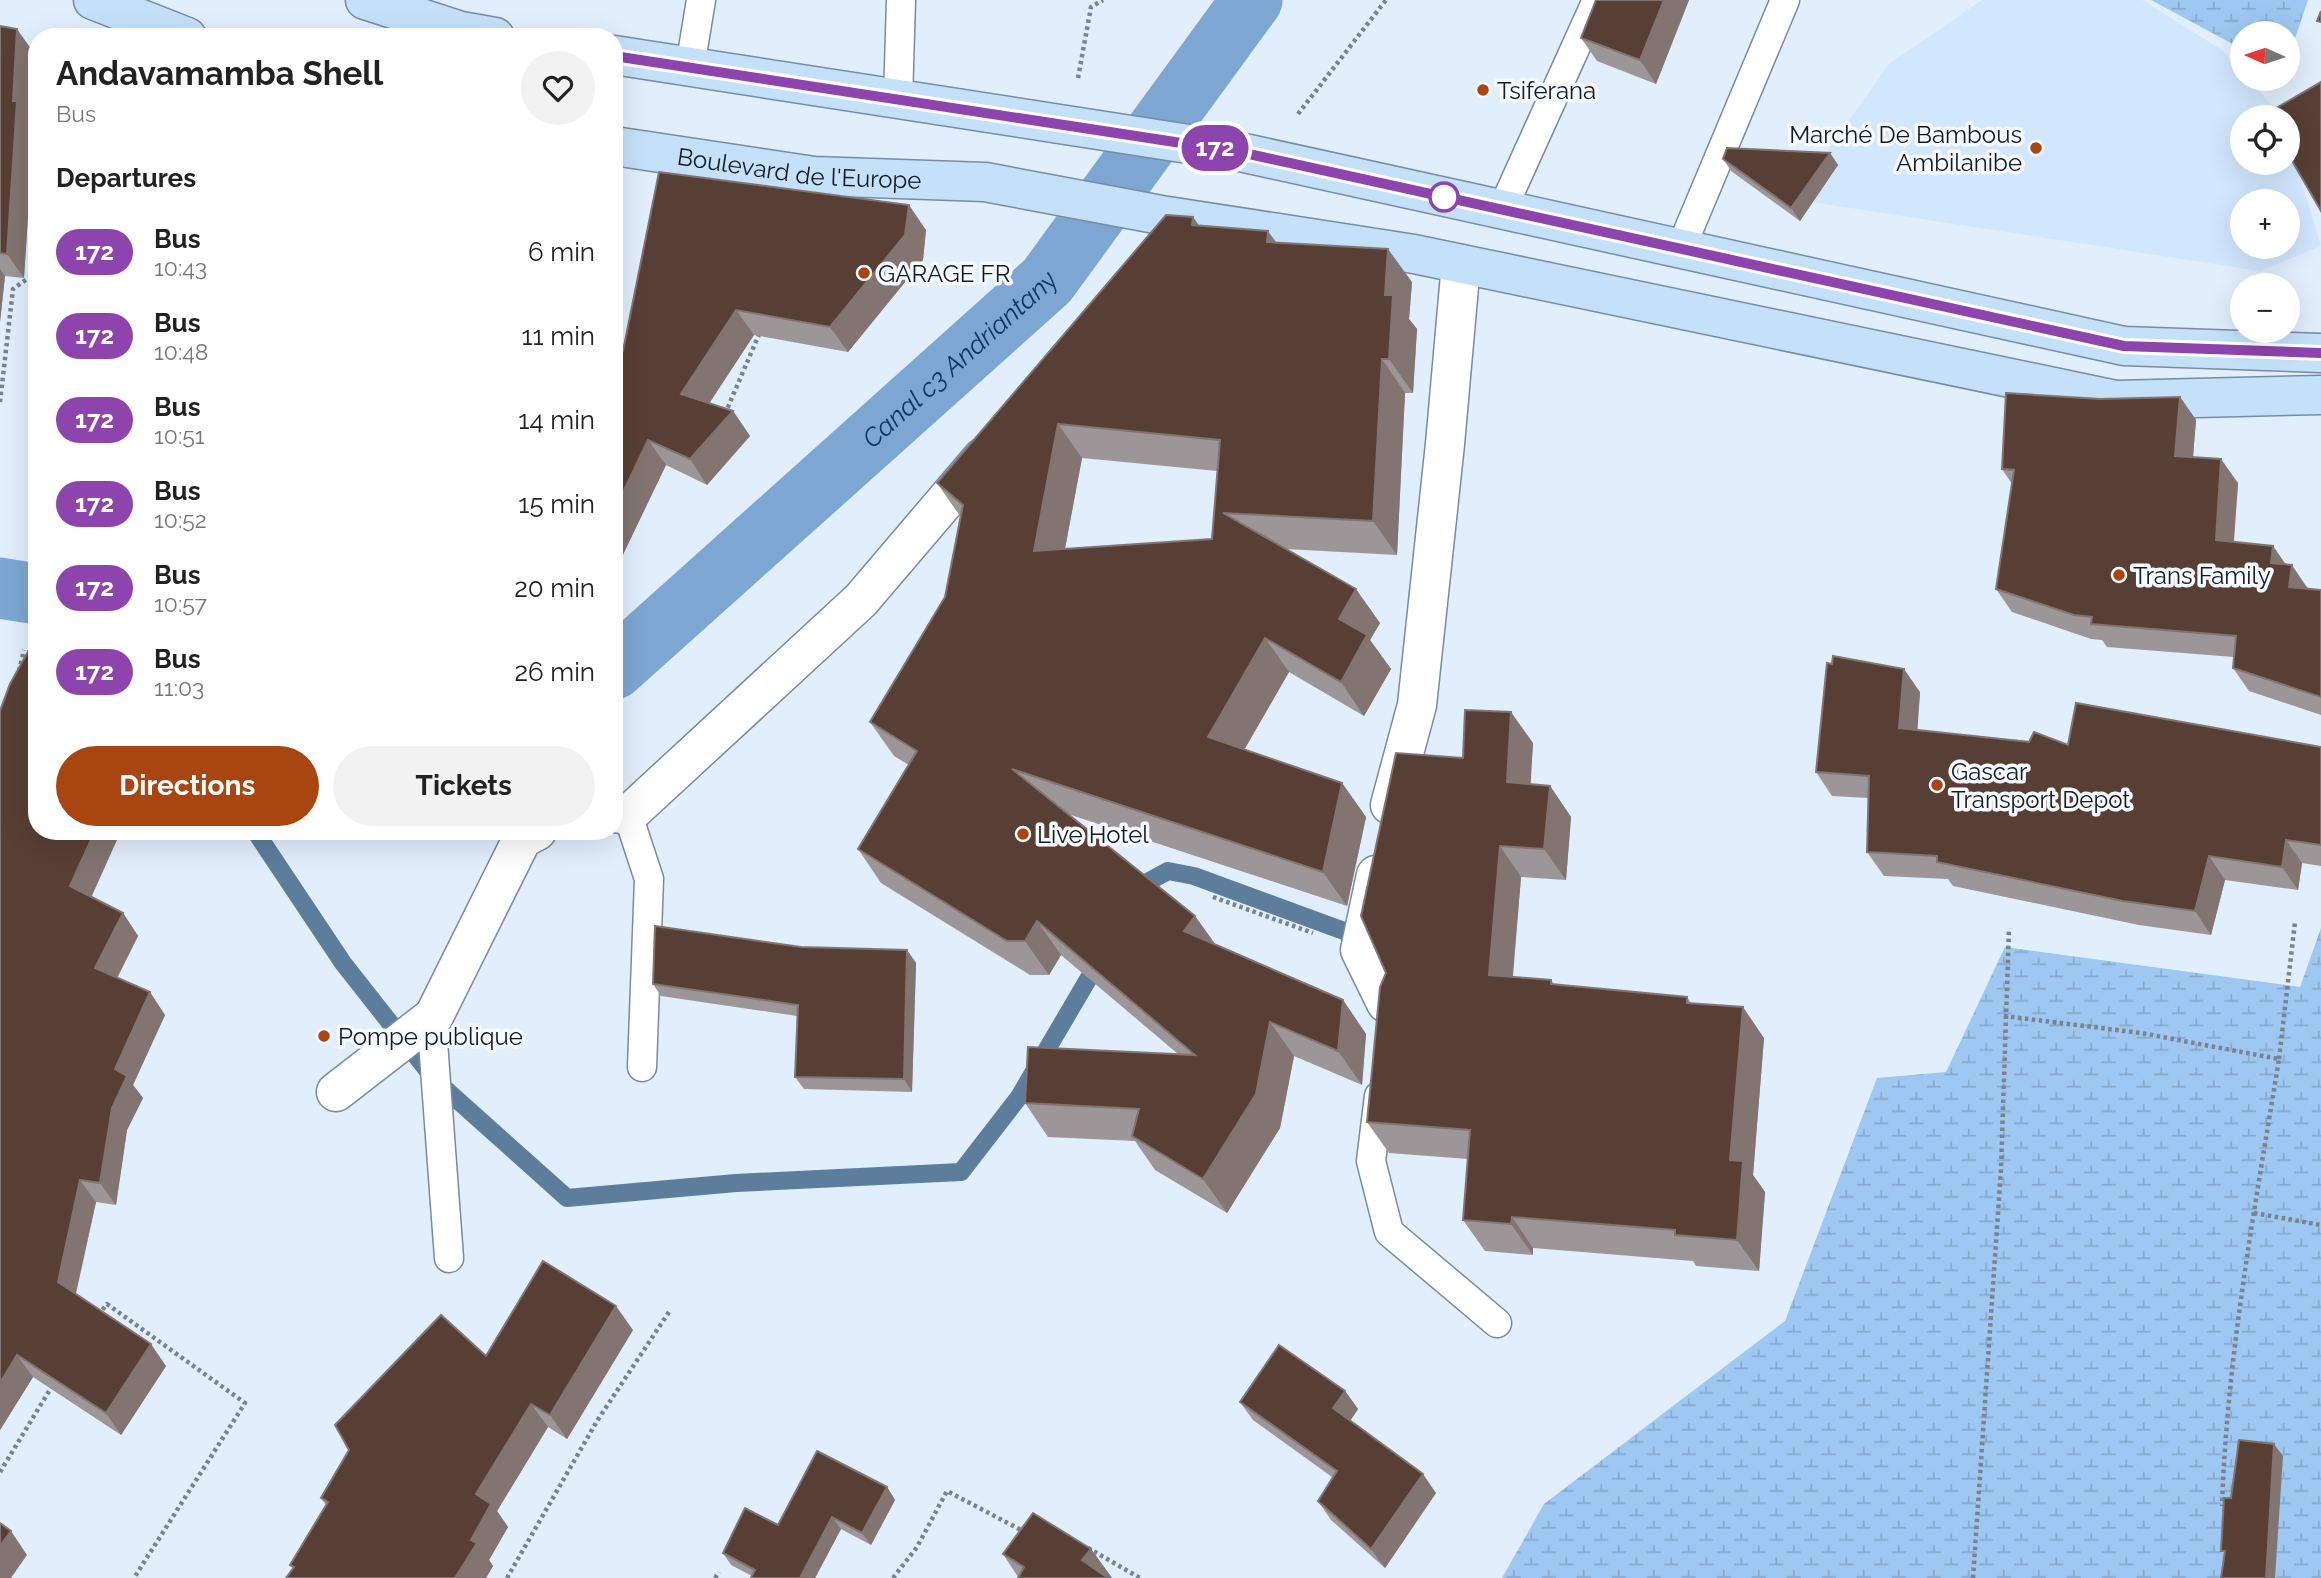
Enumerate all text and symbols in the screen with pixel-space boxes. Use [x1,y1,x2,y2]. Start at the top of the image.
north arrow [2230,21,2300,91]
map controls [2230,21,2300,343]
button: heart [521,51,595,125]
text: Andavamamba Shell [56,54,383,93]
place label: Tsiferana [1497,76,1596,105]
marker: Tsiferana [1475,82,1491,98]
text: Bus [56,100,96,127]
button: locate [2230,105,2300,175]
place label: Marché De Bambous Ambilanibe [1789,120,2022,177]
line badge: 172 [1175,125,1255,171]
text: 172 [1196,133,1234,162]
marker: Marché De Bambous Ambilanibe [2028,140,2044,156]
street label: Boulevard de l'Europe [675,141,922,194]
text: Departures [56,163,196,193]
unlabelled marker [1429,182,1459,212]
button: + [2230,189,2300,259]
text: Bus [154,224,201,254]
text: 172 [75,237,114,266]
text: 6 min [528,237,595,267]
text: 10:43 [154,254,207,281]
place label: GARAGE FR [878,259,1010,288]
water label: Canal c3 Andriantany [856,265,1064,454]
marker: GARAGE FR [856,265,872,281]
button: − [2230,273,2300,343]
text: Bus [154,308,201,338]
text: 172 [75,321,114,350]
text: 11 min [521,321,595,351]
text: 10:48 [154,338,208,365]
text: Bus [154,392,201,422]
text: 172 [75,405,114,434]
text: 14 min [518,405,595,435]
text: 10:51 [154,422,205,449]
text: Bus [154,476,201,506]
text: 172 [75,489,114,518]
text: 15 min [518,489,595,519]
text: 10:52 [154,506,207,533]
text: Bus [154,560,201,590]
place label: Trans Family [2133,561,2271,590]
marker: Trans Family [2111,567,2127,583]
text: 172 [75,573,114,602]
text: 20 min [514,573,595,603]
text: 10:57 [154,590,207,617]
text: Bus [154,644,201,674]
text: 172 [75,657,114,686]
text: 26 min [514,657,595,687]
text: 11:03 [154,674,204,701]
button: Directions [56,746,319,826]
button: Tickets [333,746,595,826]
place label: Gascar Transport Depot [1951,757,2130,814]
marker: Gascar Transport Depot [1929,777,1945,793]
place label: Live Hotel [1037,820,1149,849]
marker: Live Hotel [1015,826,1031,842]
place label: Pompe publique [338,1022,523,1051]
marker: Pompe publique [316,1028,332,1044]

